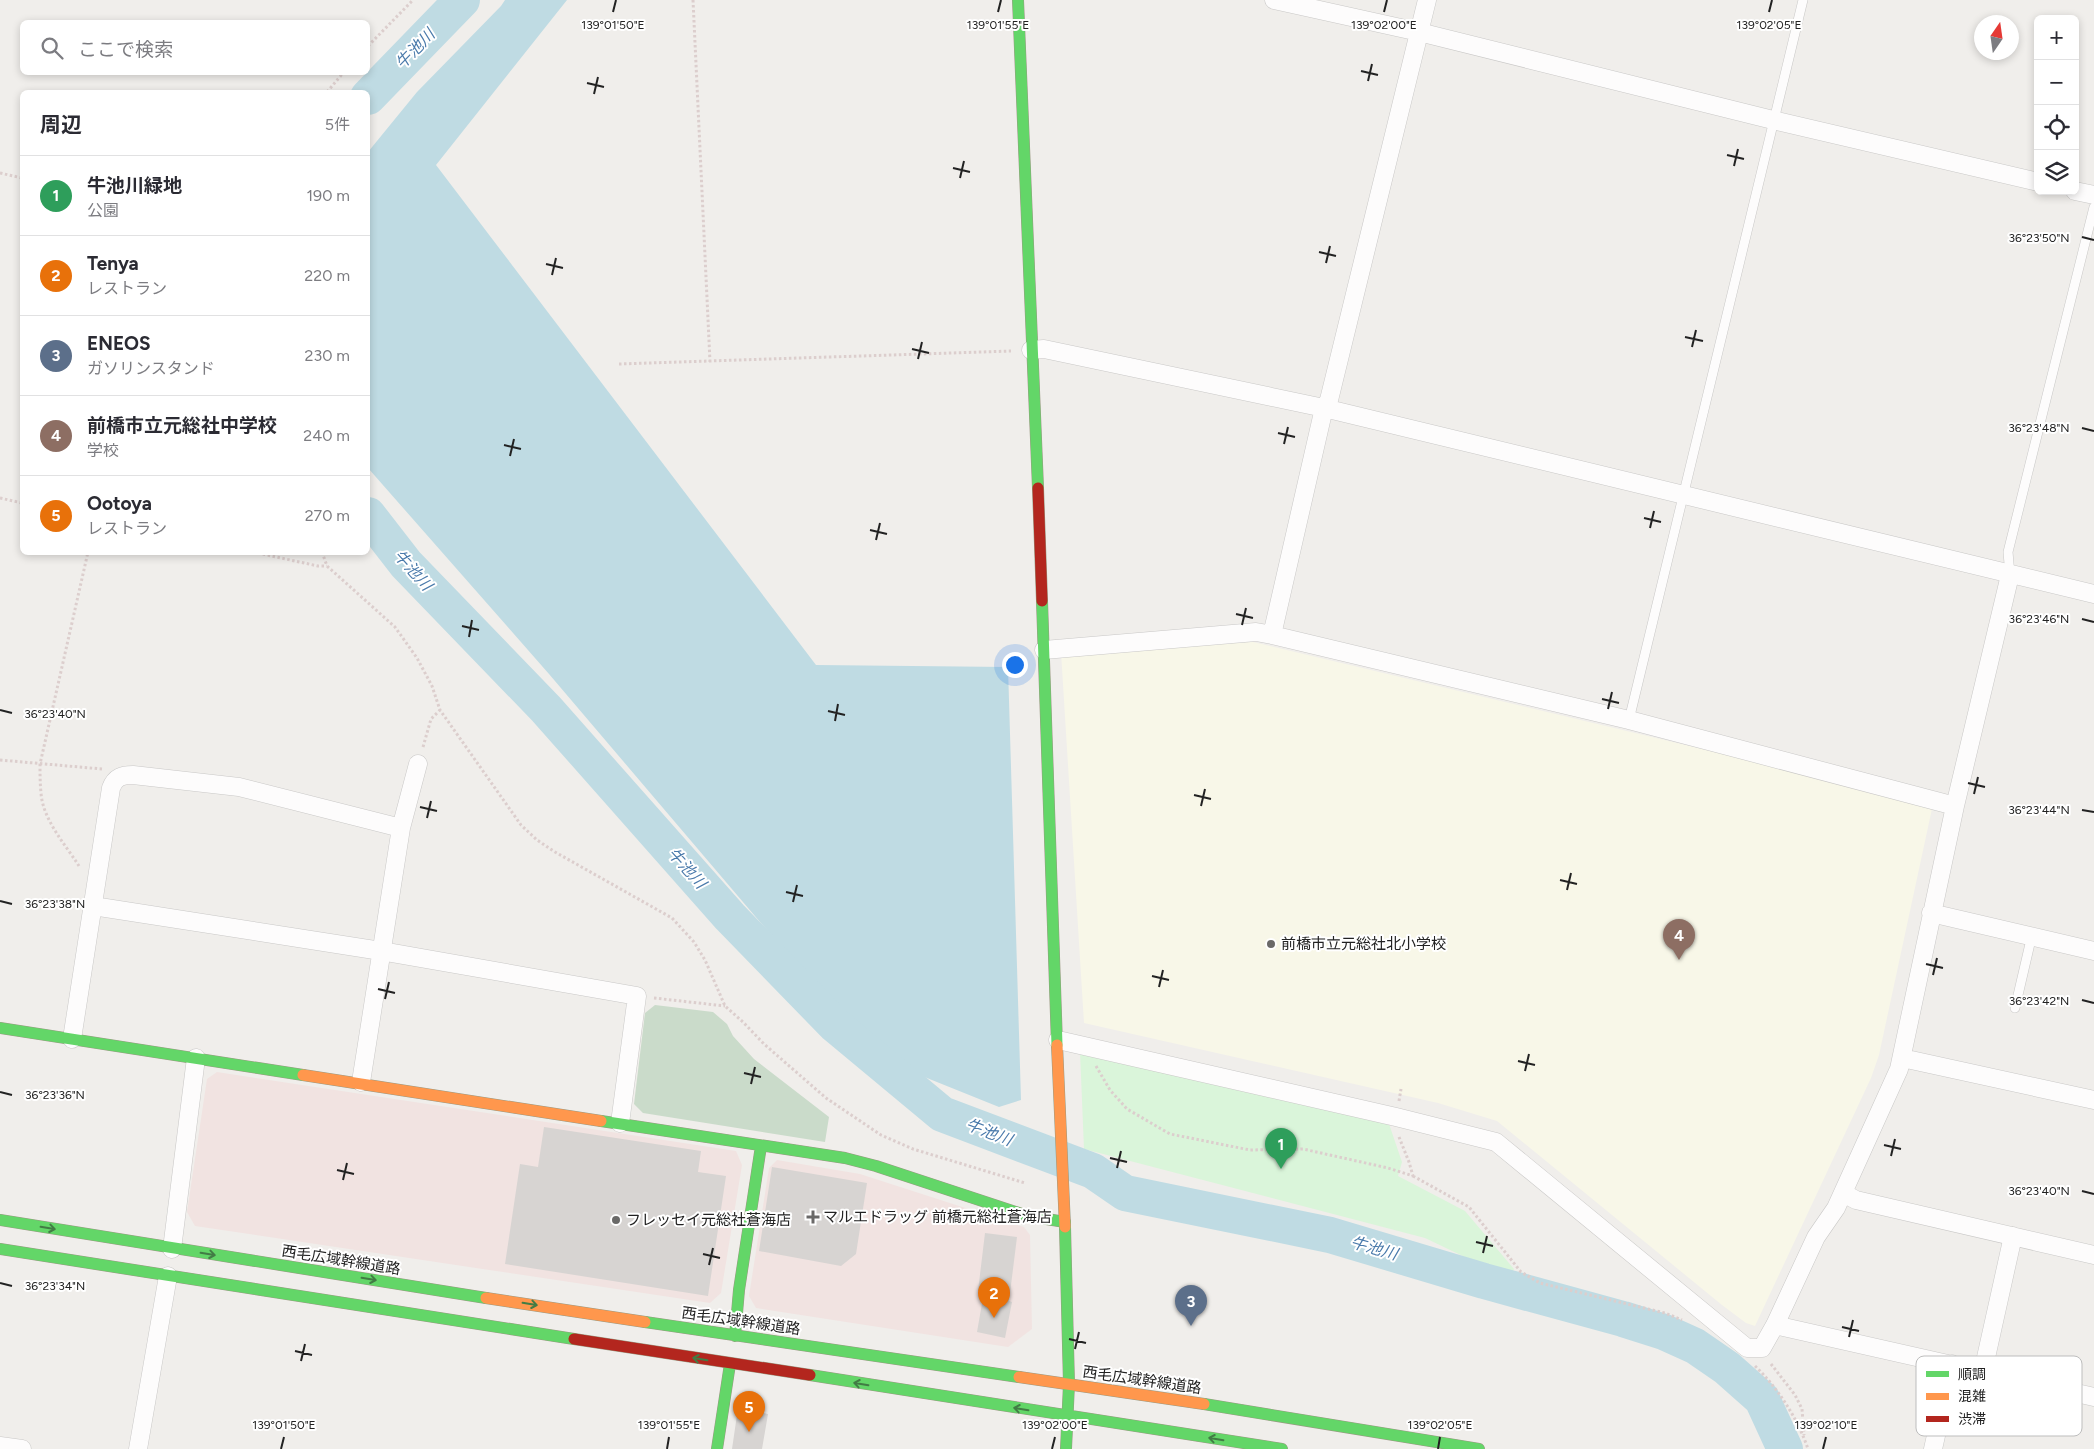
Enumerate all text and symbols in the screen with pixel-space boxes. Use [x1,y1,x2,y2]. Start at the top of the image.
north arrow [1974,15,2019,60]
map controls [2034,15,2079,195]
button: + [2034,15,2079,60]
text: 139°01'50"E [581,18,645,32]
text: 139°01'55"E [967,18,1029,32]
text: 139°02'00"E [1351,18,1417,32]
text: 139°02'05"E [1736,18,1802,32]
search box [20,20,370,75]
water label: 牛池川 [391,24,440,73]
icon: search [38,34,66,62]
text: ここで検索 [78,38,173,61]
button: − [2034,60,2079,105]
button: locate [2034,105,2079,150]
text: 周辺 [40,112,82,137]
text: 5件 [325,115,350,134]
button: layers [2034,150,2079,195]
text: 牛池川緑地 [87,174,182,197]
text: 1 [53,186,59,205]
text: 190 m [307,186,350,205]
text: 公園 [87,201,119,220]
text: 36°23'50"N [2008,231,2070,245]
text: Tenya [87,252,139,275]
text: 2 [51,266,61,285]
text: 220 m [304,266,350,285]
text: レストラン [87,279,167,298]
text: ENEOS [87,332,151,355]
text: 3 [52,346,60,365]
text: 230 m [305,346,350,365]
text: ガソリンスタンド [87,359,215,378]
text: 前橋市立元総社中学校 [87,414,277,437]
text: 36°23'48"N [2008,421,2070,435]
text: 4 [51,426,61,445]
text: 240 m [303,426,350,445]
text: 学校 [87,441,119,460]
text: Ootoya [87,492,152,515]
text: 5 [51,506,61,525]
text: 270 m [305,506,350,525]
text: レストラン [87,519,167,538]
water label: 牛池川 [390,546,437,596]
text: 36°23'46"N [2009,612,2069,626]
your location [1002,652,1028,678]
text: 36°23'40"N [24,707,86,721]
text: 36°23'44"N [2008,803,2070,817]
water label: 牛池川 [664,844,711,894]
text: 36°23'38"N [25,897,85,911]
pin: 4 [1663,919,1695,960]
place label: 前橋市立元総社北小学校 [1281,935,1446,953]
marker: 前橋市立元総社北小学校 [1265,938,1277,950]
text: 36°23'42"N [2009,994,2069,1008]
text: 36°23'36"N [25,1088,85,1102]
water label: 牛池川 [963,1115,1017,1150]
pin: 1 [1265,1128,1297,1169]
text: 36°23'40"N [2008,1184,2070,1198]
place label: マルエドラッグ 前橋元総社蒼海店 [823,1208,1052,1226]
place label: フレッセイ元総社蒼海店 [626,1211,791,1229]
marker: マルエドラッグ 前橋元総社蒼海店 [807,1211,819,1223]
marker: フレッセイ元総社蒼海店 [610,1214,622,1226]
one-way arrow [40,1224,56,1234]
water label: 牛池川 [1348,1232,1402,1264]
street label: 西毛広域幹線道路 [280,1242,402,1278]
one-way arrow [200,1250,216,1260]
one-way arrow [361,1275,377,1285]
pin: 2 [978,1277,1010,1318]
text: 36°23'34"N [25,1279,85,1293]
pin: 3 [1175,1285,1207,1326]
one-way arrow [521,1299,537,1309]
street label: 西毛広域幹線道路 [680,1304,802,1338]
one-way arrow [692,1354,708,1364]
legend [1916,1356,2082,1436]
street label: 西毛広域幹線道路 [1081,1363,1203,1397]
text: 順調 [1958,1366,1986,1383]
one-way arrow [853,1379,869,1389]
text: 混雑 [1958,1388,1986,1405]
pin: 5 [733,1391,765,1432]
one-way arrow [1014,1404,1030,1414]
text: 渋滞 [1958,1411,1986,1428]
text: 139°01'50"E [252,1418,316,1432]
text: 139°01'55"E [638,1418,700,1432]
text: 139°02'00"E [1022,1418,1088,1432]
text: 139°02'05"E [1407,1418,1473,1432]
text: 139°02'10"E [1794,1418,1858,1432]
one-way arrow [1209,1433,1225,1443]

